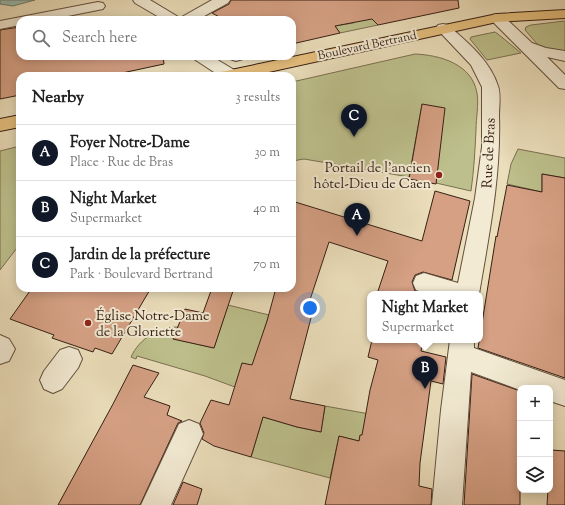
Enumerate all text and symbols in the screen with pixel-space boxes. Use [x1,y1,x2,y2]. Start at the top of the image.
search box [16,16,296,60]
icon: search [30,27,52,49]
street label: Boulevard Bertrand [316,27,419,65]
text: Search here [62,28,137,49]
text: Nearby [32,86,84,110]
text: 3 results [235,89,280,107]
pin: C [341,104,367,137]
street label: Rue de Bras [478,117,502,189]
text: Foyer Notre-Dame [70,133,190,154]
text: A [40,144,50,162]
text: 30 m [254,144,280,162]
text: Place · Rue de Bras [70,154,173,172]
place label: Portail de l'ancien hôtel-Dieu de Caen [314,159,431,195]
marker: Portail de l'ancien hôtel-Dieu de Caen [434,170,444,180]
text: Night Market [70,189,156,210]
text: B [41,200,49,218]
text: 40 m [253,200,280,218]
pin: A [344,203,370,236]
text: Supermarket [70,210,142,228]
text: Jardin de la préfecture [70,245,210,266]
text: C [40,256,50,274]
text: 70 m [253,256,280,274]
text: Park · Boulevard Bertrand [70,266,213,284]
popup [367,291,483,343]
your location [300,298,320,318]
text: Night Market [382,298,468,319]
place label: Église Notre-Dame de la Gloriette [96,307,210,343]
marker: Église Notre-Dame de la Gloriette [83,318,93,328]
text: Supermarket [382,319,454,337]
pin: B [412,356,438,389]
map controls [517,385,553,493]
button: + [517,385,553,421]
button: − [517,421,553,457]
button: layers [517,457,553,493]

